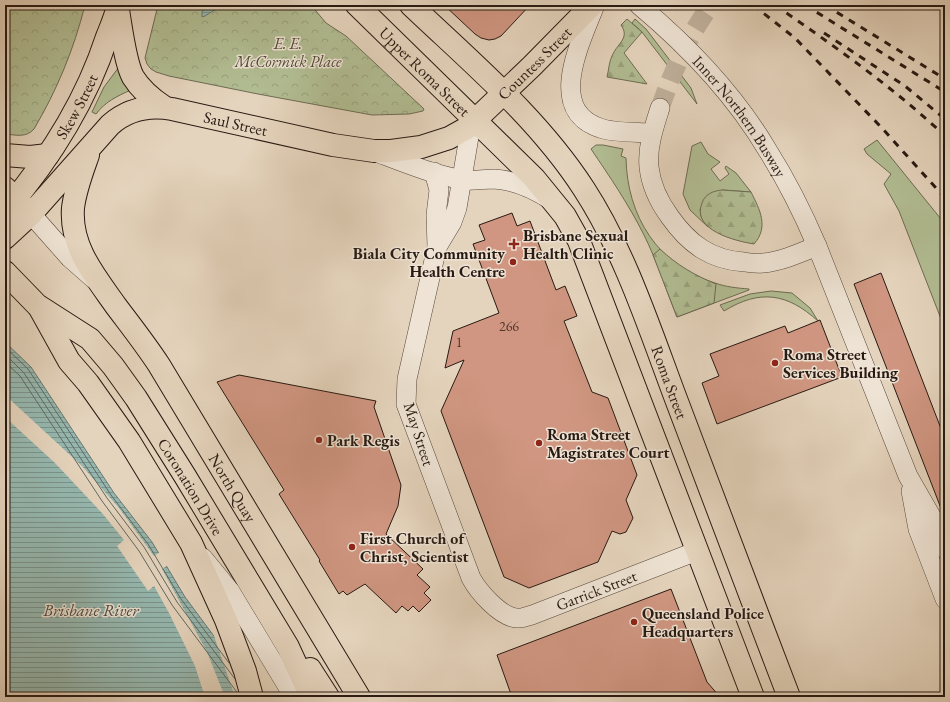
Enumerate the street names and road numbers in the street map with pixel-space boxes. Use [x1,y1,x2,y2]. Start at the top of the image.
street label: Upper Roma Street [375,22,475,121]
street label: Countess Street [493,22,576,104]
street label: Inner Northern Busway [688,51,792,182]
street label: Skew Street [51,71,102,143]
street label: Saul Street [202,106,269,141]
street label: Roma Street [647,343,693,422]
street label: May Street [399,400,439,468]
street label: Coronation Drive [153,434,229,539]
street label: North Quay [204,450,262,527]
street label: Garrick Street [553,565,640,615]

